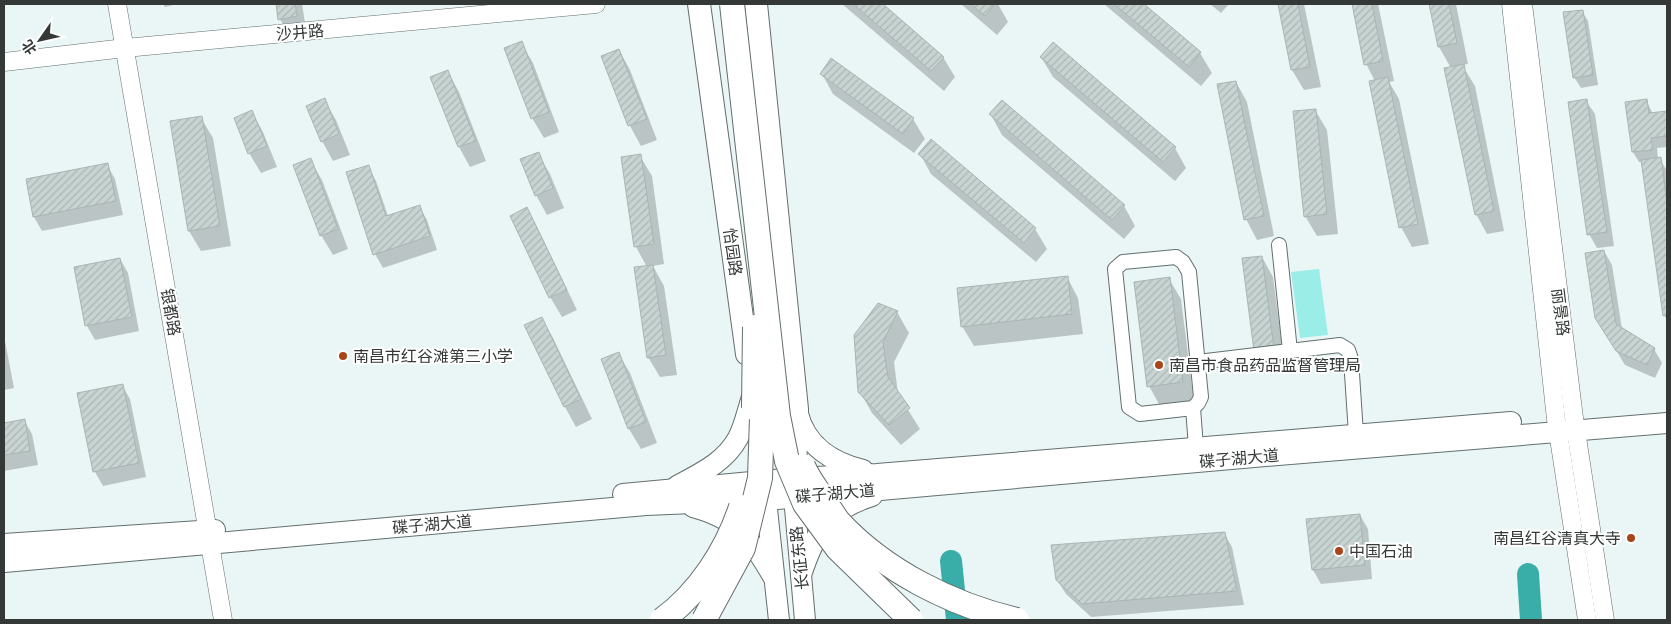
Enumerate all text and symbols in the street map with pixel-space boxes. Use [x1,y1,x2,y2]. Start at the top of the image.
north arrow [15,15,65,65]
street label: 沙井路 [275,21,325,44]
text: 北 [19,36,41,58]
street label: 怡园路 [720,227,745,277]
street label: 银都路 [157,287,184,337]
street label: 丽景路 [1548,287,1573,337]
place label: 南昌市红谷滩第三小学 [353,347,513,366]
marker: 南昌市红谷滩第三小学 [337,350,349,362]
place label: 南昌市食品药品监督管理局 [1169,356,1361,375]
marker: 南昌市食品药品监督管理局 [1153,359,1165,371]
street label: 碟子湖大道 [1198,446,1280,471]
street label: 碟子湖大道 [794,481,876,506]
street label: 碟子湖大道 [391,512,473,537]
street label: 长征东路 [787,525,812,591]
place label: 南昌红谷清真大寺 [1493,529,1621,548]
marker: 南昌红谷清真大寺 [1625,532,1637,544]
place label: 中国石油 [1349,542,1413,561]
marker: 中国石油 [1333,545,1345,557]

